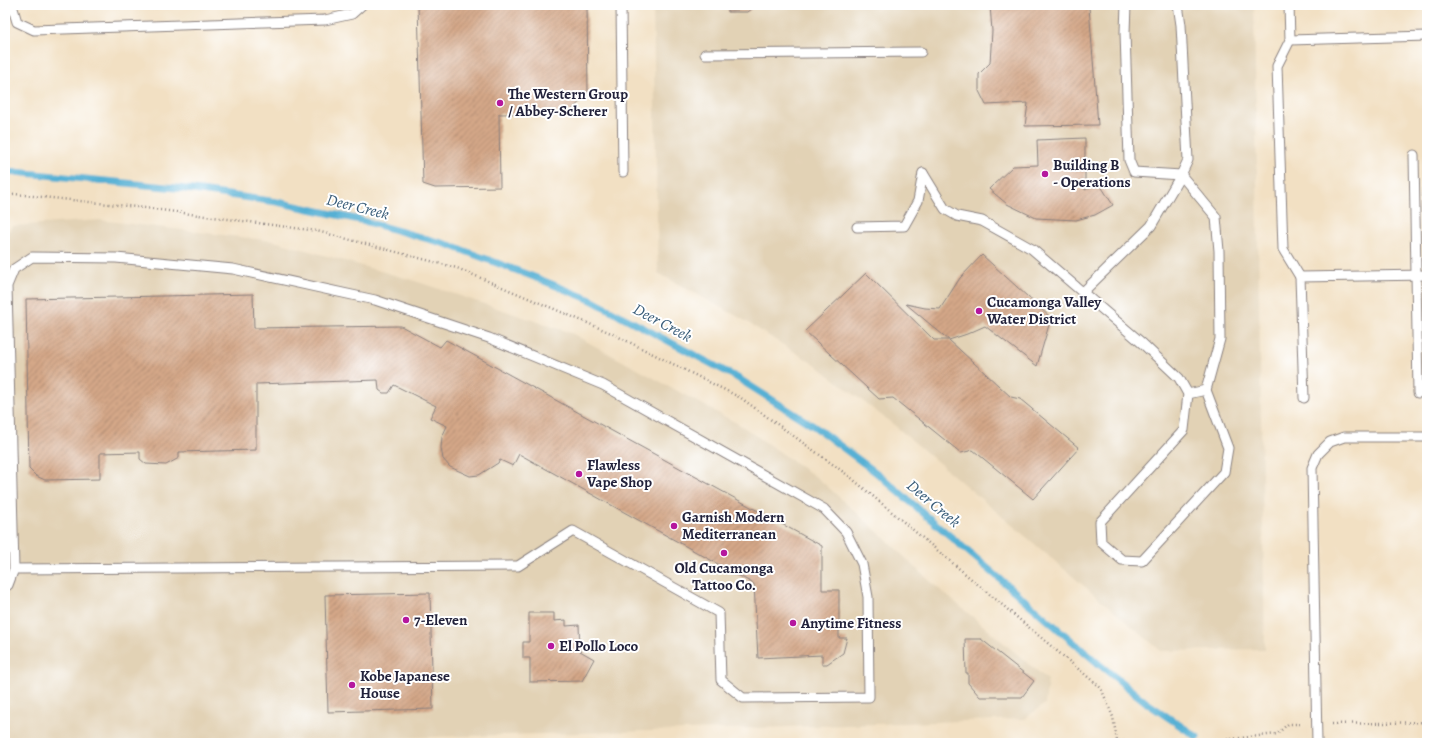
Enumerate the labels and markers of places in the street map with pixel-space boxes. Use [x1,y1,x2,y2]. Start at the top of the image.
place label: The Western Group / Abbey-Scherer [508,84,628,121]
marker: The Western Group / Abbey-Scherer [495,98,505,108]
place label: Building B - Operations [1053,155,1131,192]
marker: Building B - Operations [1040,169,1050,179]
place label: Cucamonga Valley Water District [986,292,1102,329]
marker: Cucamonga Valley Water District [974,306,984,316]
place label: Flawless Vape Shop [586,455,652,492]
marker: Flawless Vape Shop [574,469,584,479]
place label: Garnish Modern Mediterranean [682,507,785,544]
marker: Garnish Modern Mediterranean [669,521,679,531]
marker: Old Cucamonga Tattoo Co. [719,548,729,558]
place label: Old Cucamonga Tattoo Co. [674,558,774,595]
place label: 7-Eleven [414,610,468,630]
place label: Anytime Fitness [800,613,901,633]
marker: 7-Eleven [401,615,411,625]
marker: Anytime Fitness [788,618,798,628]
place label: El Pollo Loco [559,636,639,656]
marker: El Pollo Loco [546,641,556,651]
place label: Kobe Japanese House [360,666,450,703]
marker: Kobe Japanese House [347,680,357,690]

